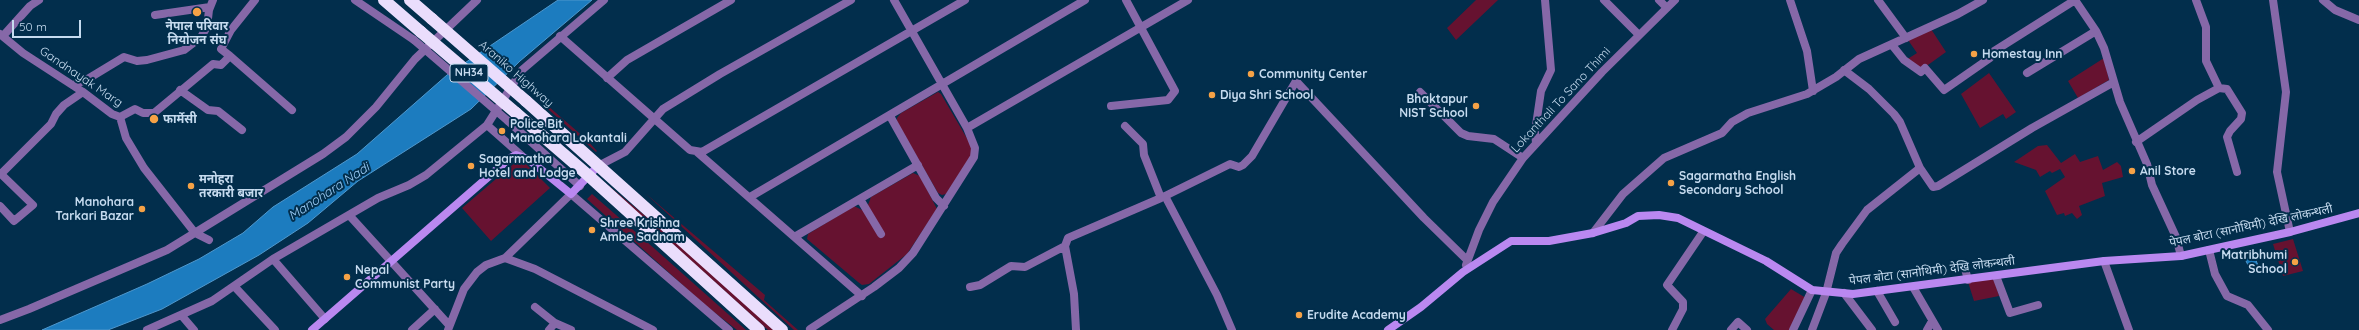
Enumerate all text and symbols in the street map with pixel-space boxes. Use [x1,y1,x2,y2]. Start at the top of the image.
marker: नेपाल परिवार नियोजन संघ [191,6,203,18]
scale bar [14,12,83,38]
text: 50 m [19,19,47,34]
place label: नेपाल परिवार नियोजन संघ [166,19,228,47]
street label: Araniko Highway [476,38,556,110]
street label: Gandnayak Marg [37,44,125,110]
street label: Lokanthali To Sano Thimi [1508,44,1614,156]
place label: Homestay Inn [1982,47,2062,61]
marker: Homestay Inn [1969,49,1979,59]
road number: NH34 [450,64,488,82]
place label: Community Center [1259,67,1367,81]
marker: Community Center [1246,69,1256,79]
place label: Diya Shri School [1220,88,1314,102]
marker: Diya Shri School [1207,90,1217,100]
place label: Bhaktapur NIST School [1399,92,1468,120]
marker: Bhaktapur NIST School [1471,101,1481,111]
place label: फार्मेसी [163,112,197,126]
marker: फार्मेसी [148,113,160,125]
place label: Police Bit Manohara Lokantali [510,117,627,145]
marker: Police Bit Manohara Lokantali [497,126,507,136]
place label: Sagarmatha Hotel and Lodge [479,152,575,180]
water label: Manohara Nadi [286,160,372,224]
marker: Sagarmatha Hotel and Lodge [466,161,476,171]
place label: Anil Store [2140,164,2196,178]
marker: Anil Store [2127,166,2137,176]
place label: Sagarmatha English Secondary School [1679,169,1796,197]
place label: मनोहरा तरकारी बजार [199,172,263,200]
marker: Sagarmatha English Secondary School [1666,178,1676,188]
marker: मनोहरा तरकारी बजार [186,181,196,191]
place label: Manohara Tarkari Bazar [55,195,134,223]
street label: पेपल बोटा (सानोथिमी) देखि लोकन्थली [2168,202,2334,250]
marker: Manohara Tarkari Bazar [137,204,147,214]
place label: Shree Krishna Ambe Sadnam [600,216,685,244]
marker: Shree Krishna Ambe Sadnam [587,225,597,235]
place label: Matribhumi School [2221,248,2287,276]
street label: पेपल बोटा (सानोथिमी) देखि लोकन्थली [1848,254,2016,288]
marker: Matribhumi School [2290,257,2300,267]
place label: Nepal Communist Party [355,263,455,291]
marker: Nepal Communist Party [342,272,352,282]
place label: Erudite Academy [1307,308,1406,322]
marker: Erudite Academy [1294,310,1304,320]

